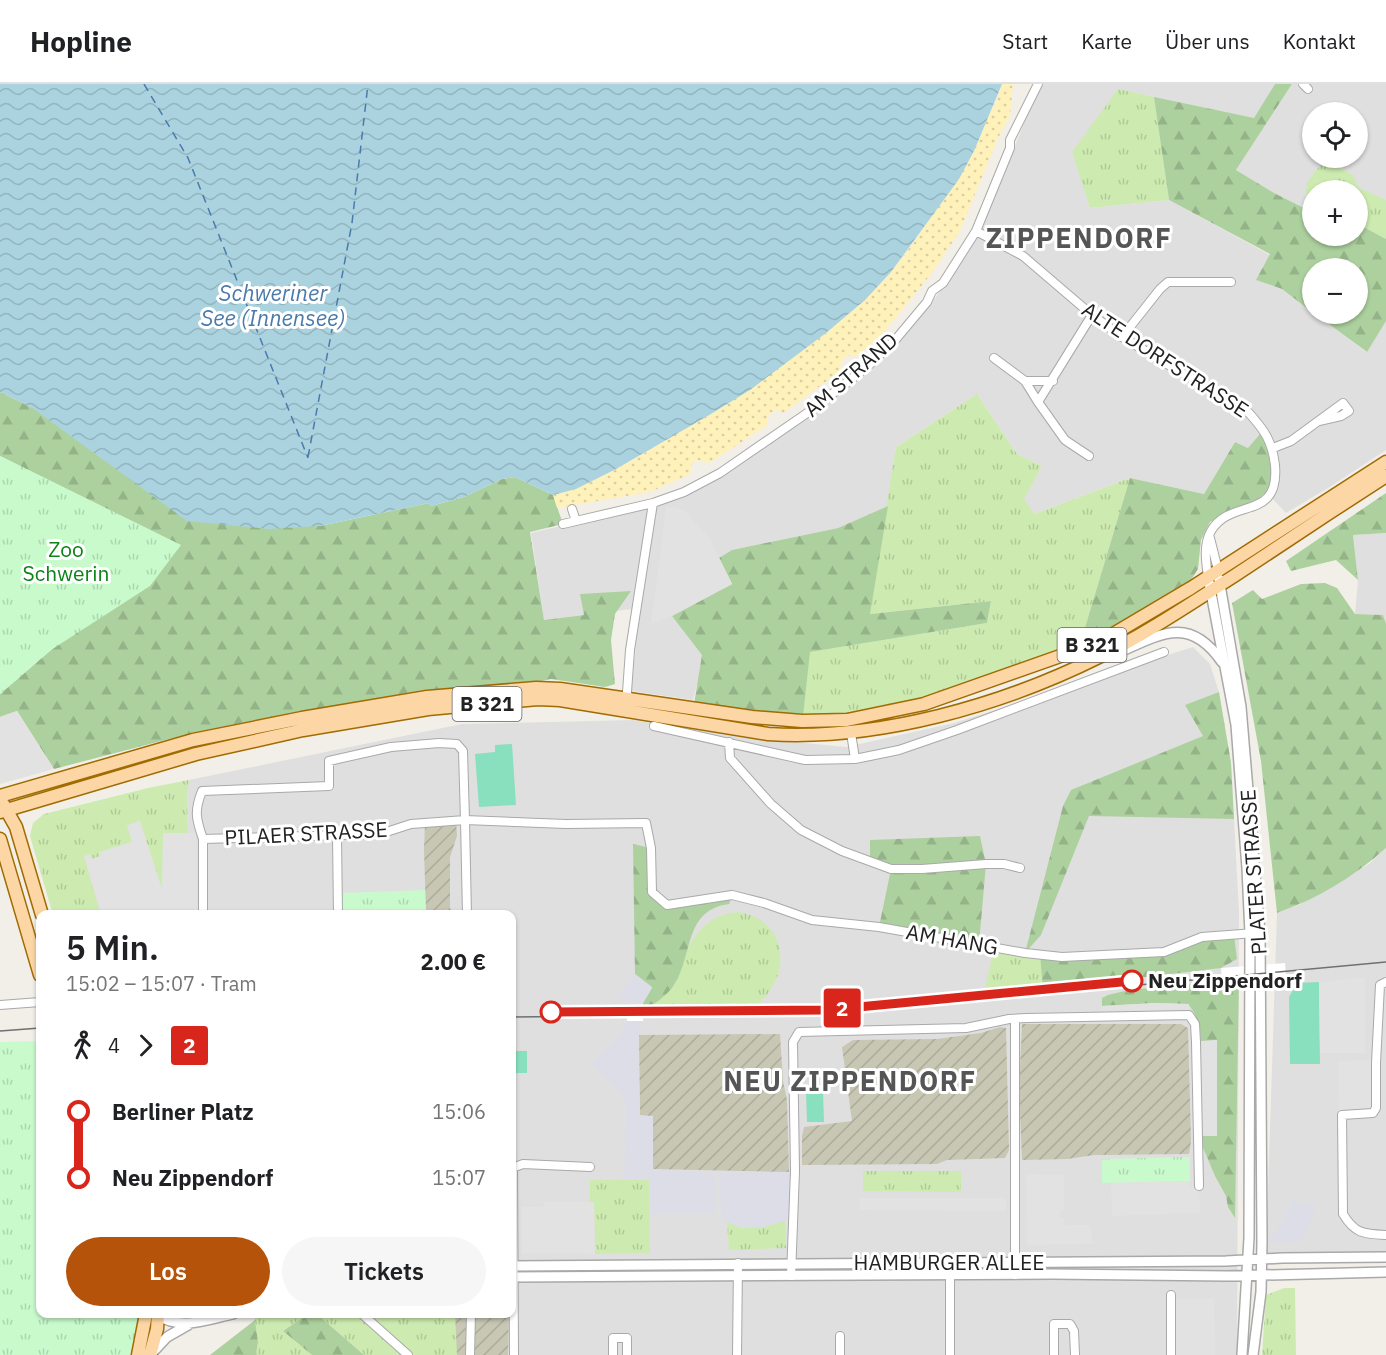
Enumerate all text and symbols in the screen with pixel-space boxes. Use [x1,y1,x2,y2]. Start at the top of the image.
text: Hopline [30,23,132,60]
text: Start [1002,27,1048,55]
text: Karte [1081,27,1132,55]
text: Über uns [1165,27,1250,55]
text: Kontakt [1283,27,1356,55]
map controls [1302,102,1368,324]
button: locate [1302,102,1368,168]
button: + [1302,180,1368,246]
district label: ZIPPENDORF [986,220,1172,255]
button: − [1302,258,1368,324]
water label: Schweriner See (Innensee) [201,278,345,332]
street label: ALTE DORFSTRASSE [1077,295,1254,423]
street label: AM STRAND [798,326,903,423]
park label: Zoo Schwerin [22,535,110,587]
road number: B 321 [1058,628,1126,662]
road number: B 321 [452,687,522,721]
street label: PLATER STRASSE [1233,788,1273,956]
street label: PILAER STRASSE [224,815,388,851]
street label: AM HANG [904,917,1001,961]
text: 5 Min. [66,926,159,969]
text: 2.00 € [421,947,486,976]
place label: Neu Zippendorf [1148,966,1302,994]
text: 15:02 – 15:07 · Tram [66,970,257,997]
marker: Neu Zippendorf [1121,970,1143,992]
line badge: 2 [822,988,862,1028]
text: 2 [836,994,848,1022]
unlabelled marker [540,1001,562,1023]
icon: walk [66,1029,99,1062]
icon: forward [129,1029,162,1062]
text: 2 [183,1031,196,1059]
text: 4 [108,1032,120,1059]
district label: NEU ZIPPENDORF [723,1063,977,1098]
text: Berliner Platz [112,1097,254,1126]
text: 15:06 [432,1098,486,1125]
text: Neu Zippendorf [112,1163,273,1192]
text: 15:07 [432,1164,486,1191]
button: Los [66,1237,270,1306]
button: Tickets [282,1237,486,1306]
street label: HAMBURGER ALLEE [854,1248,1044,1276]

